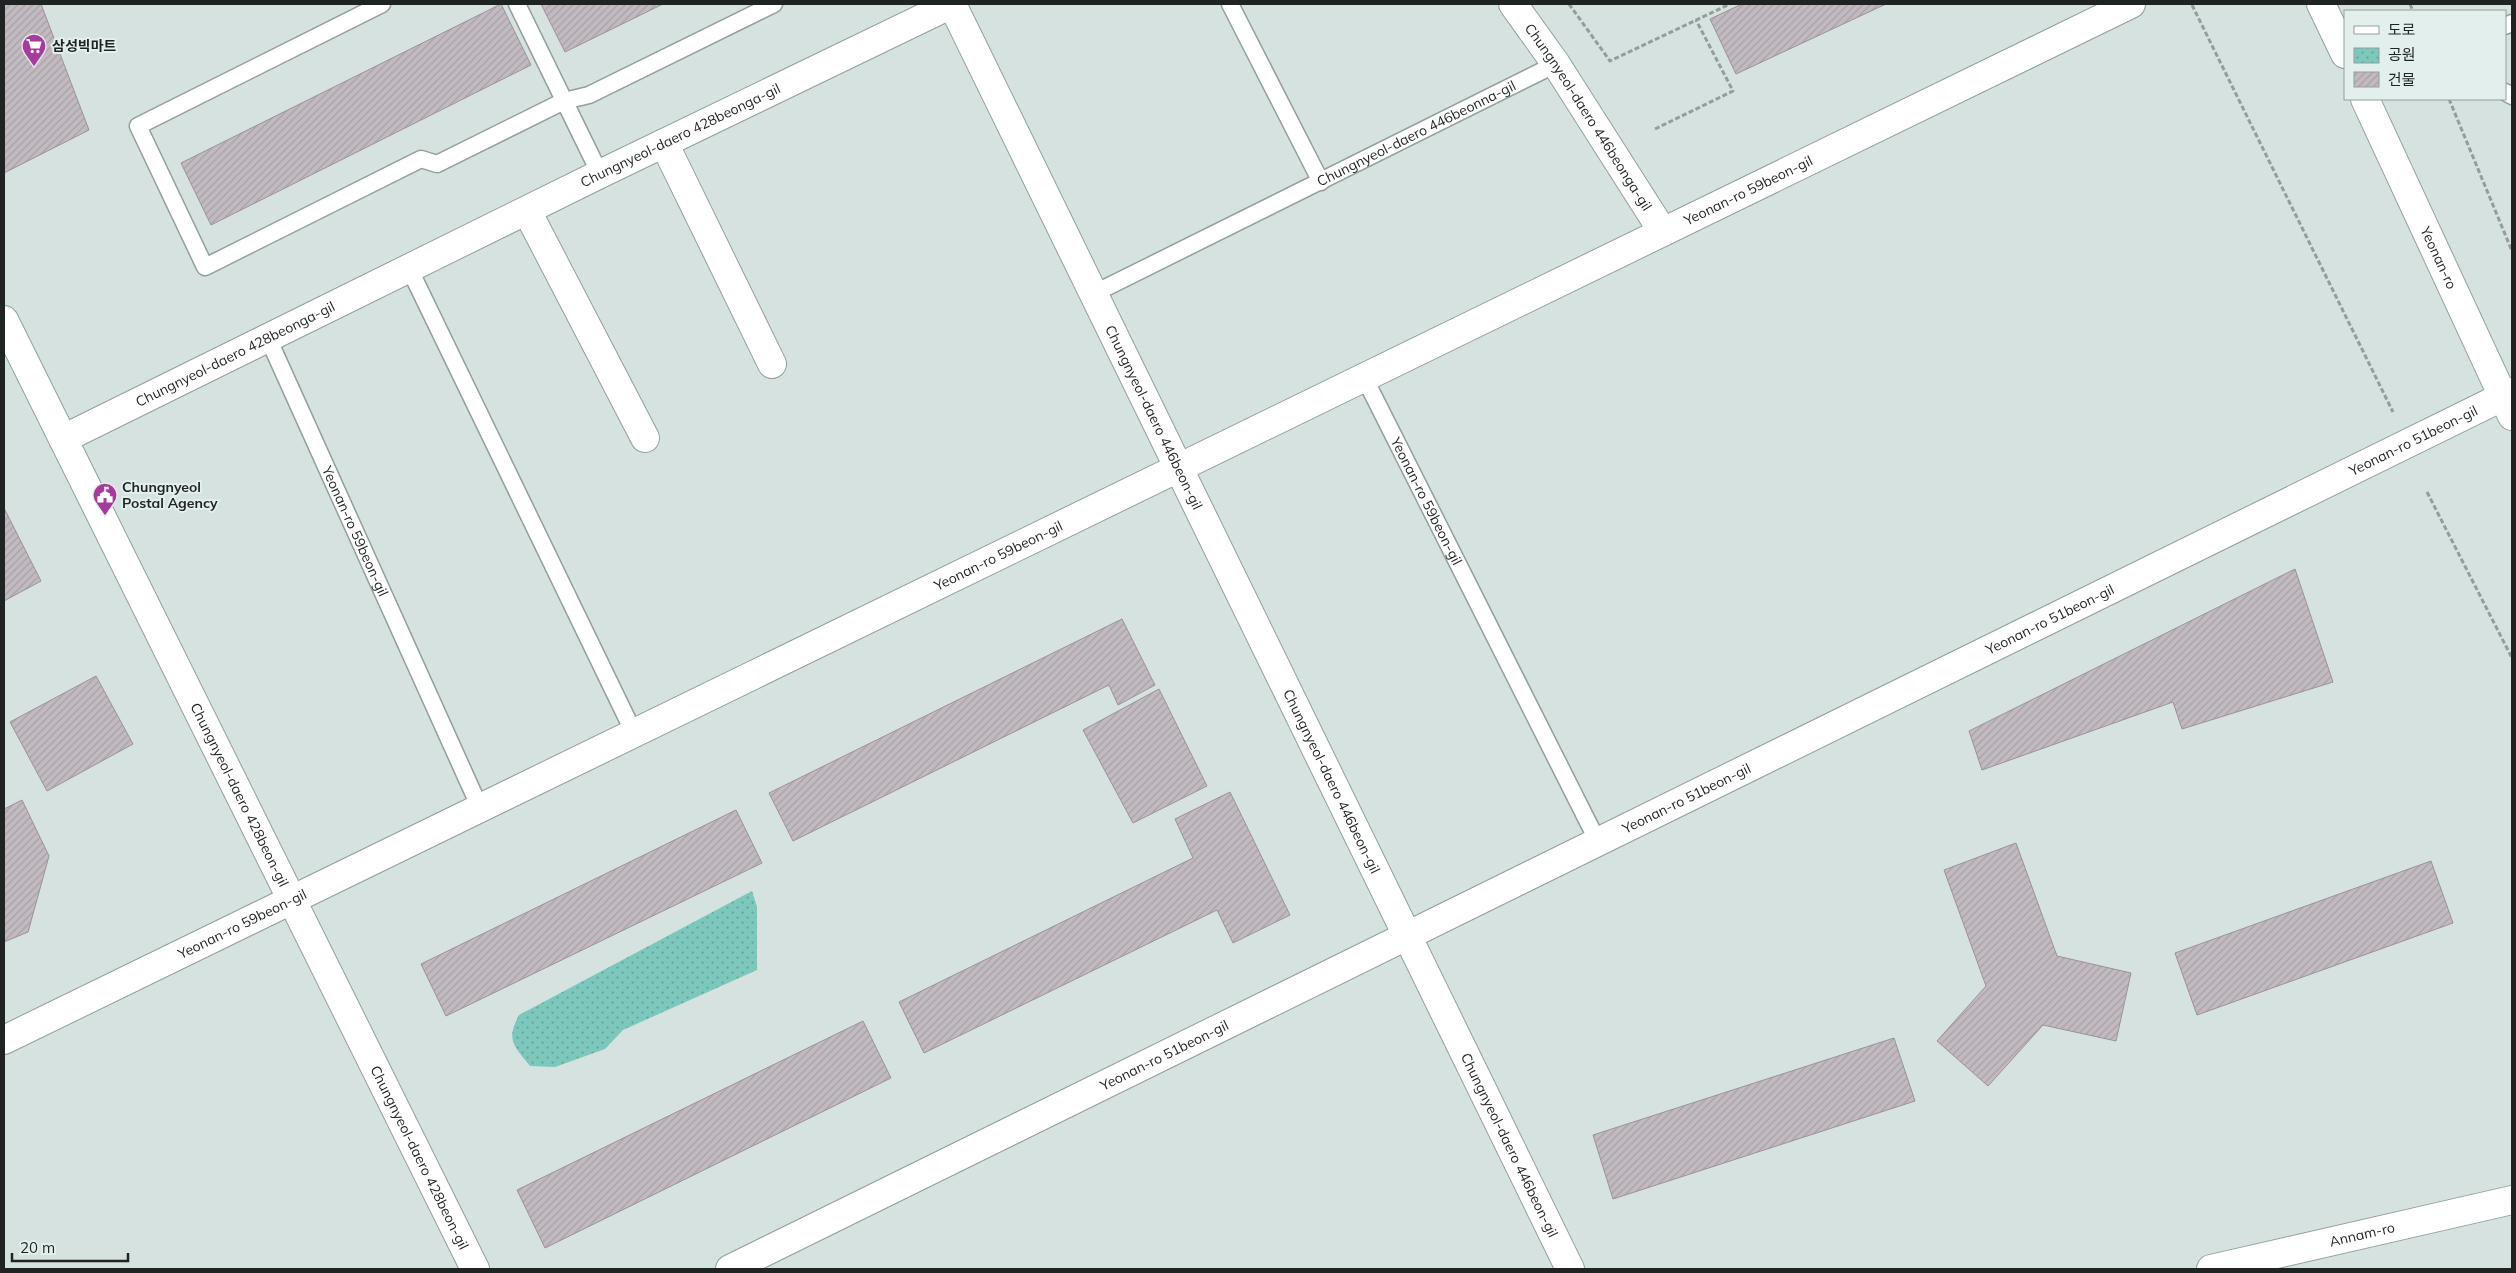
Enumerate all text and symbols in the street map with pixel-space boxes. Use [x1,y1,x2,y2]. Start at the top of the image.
legend [2344,10,2506,100]
street label: Chungnyeol-daero 446beonga-gil [1521,20,1656,214]
text: 도로 [2388,20,2416,39]
supermarket icon: 삼성빅마트 [21,33,47,67]
place label: 삼성빅마트 [52,37,117,55]
text: 공원 [2388,45,2416,64]
text: 건물 [2388,70,2416,89]
street label: Chungnyeol-daero 446beonna-gil [1314,76,1519,190]
street label: Chungnyeol-daero 428beonga-gil [577,79,783,191]
street label: Yeonan-ro 59beon-gil [1680,152,1815,230]
street label: Yeonan-ro [2416,223,2461,292]
street label: Chungnyeol-daero 428beonga-gil [133,297,338,411]
street label: Chungnyeol-daero 446beon-gil [1101,322,1207,513]
street label: Yeonan-ro 51beon-gil [2345,401,2480,480]
street label: Yeonan-ro 59beon-gil [1386,433,1466,568]
street label: Yeonan-ro 59beon-gil [318,462,392,599]
place label: Chungnyeol Postal Agency [122,478,218,512]
public building icon: Chungnyeol Postal Agency [92,482,118,516]
street label: Yeonan-ro 59beon-gil [930,517,1066,595]
street label: Yeonan-ro 51beon-gil [1982,580,2117,659]
street label: Chungnyeol-daero 446beon-gil [1279,686,1384,876]
street label: Chungnyeol-daero 428beon-gil [186,700,293,890]
street label: Yeonan-ro 51beon-gil [1618,759,1754,838]
street label: Yeonan-ro 59beon-gil [174,885,310,963]
street label: Yeonan-ro 51beon-gil [1096,1016,1231,1095]
street label: Chungnyeol-daero 446beon-gil [1457,1050,1562,1240]
street label: Chungnyeol-daero 428beon-gil [366,1063,473,1252]
street label: Annam-ro [2328,1218,2396,1251]
scale bar [12,1230,129,1262]
text: 20 m [20,1238,55,1257]

